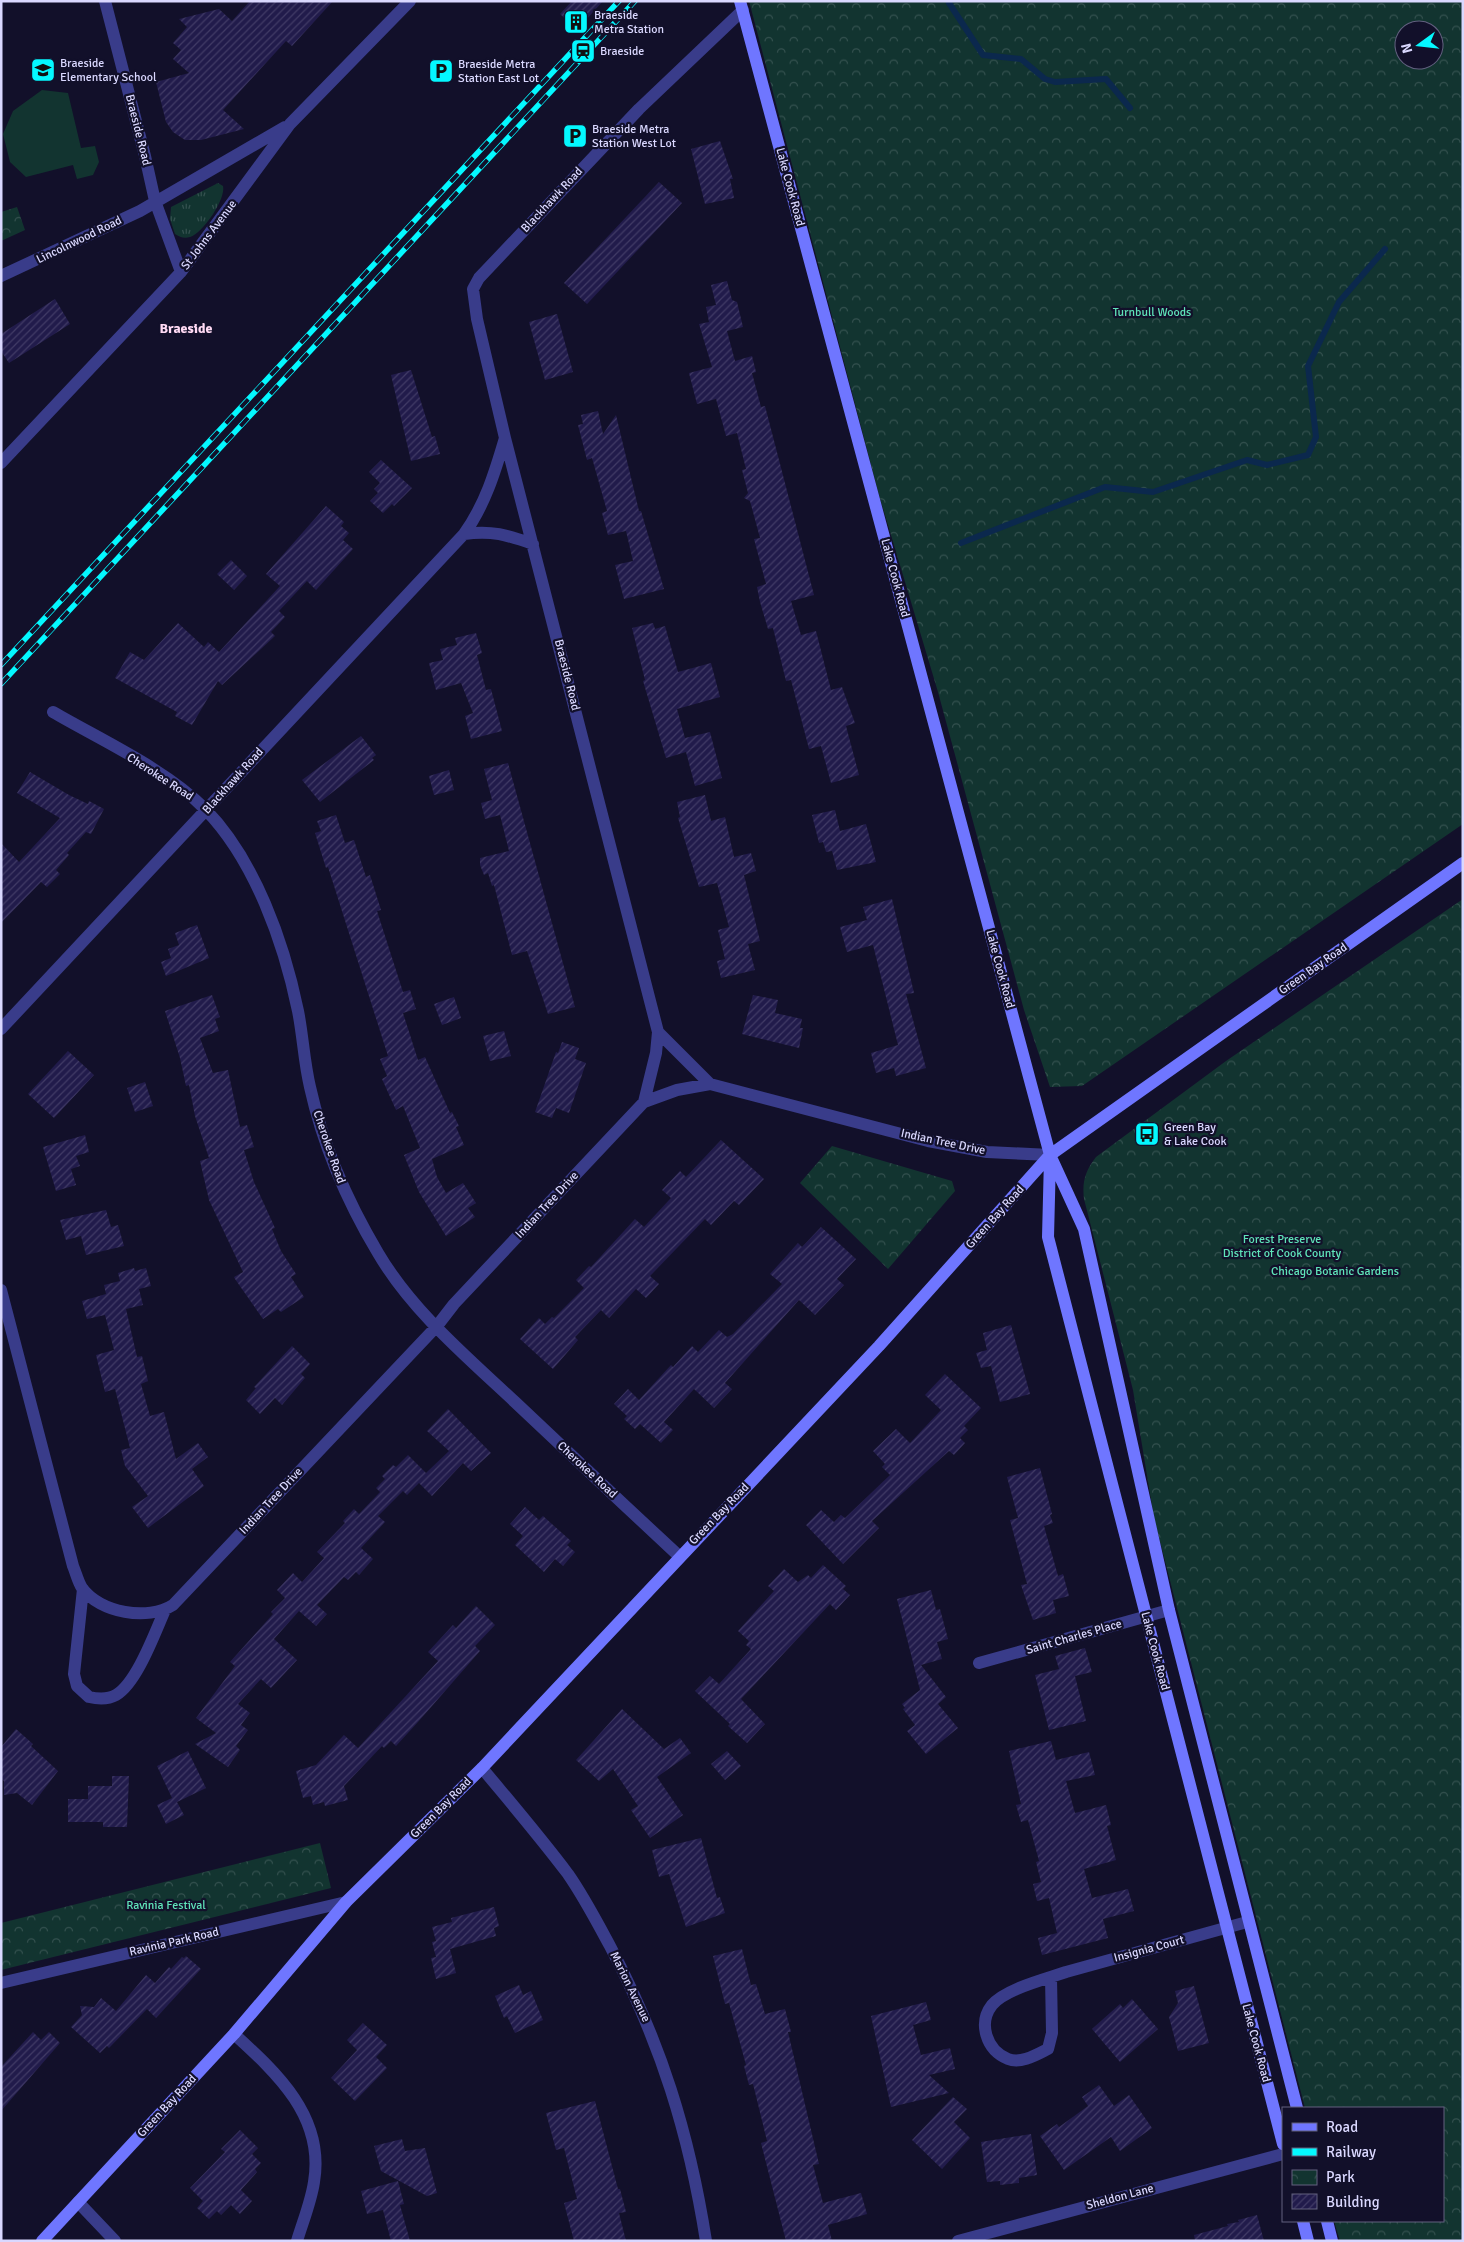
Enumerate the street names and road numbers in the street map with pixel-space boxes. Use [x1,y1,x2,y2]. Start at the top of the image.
street label: Braeside Road [122,93,154,167]
street label: Lake Cook Road [772,146,808,228]
street label: Blackhawk Road [518,164,586,236]
street label: St Johns Avenue [178,197,240,273]
street label: Lincolnwood Road [34,213,124,267]
street label: Lake Cook Road [877,537,913,619]
street label: Braeside Road [551,638,583,712]
street label: Blackhawk Road [199,745,267,817]
street label: Cherokee Road [124,750,196,804]
street label: Lake Cook Road [982,928,1018,1010]
street label: Green Bay Road [1276,940,1350,998]
street label: Cherokee Road [309,1108,349,1186]
street label: Indian Tree Drive [899,1126,987,1158]
street label: Indian Tree Drive [512,1168,582,1242]
street label: Green Bay Road [963,1182,1027,1252]
street label: Cherokee Road [554,1438,620,1502]
street label: Indian Tree Drive [236,1464,306,1538]
street label: Green Bay Road [686,1480,752,1548]
street label: Lake Cook Road [1137,1610,1173,1692]
street label: Saint Charles Place [1024,1616,1124,1658]
street label: Green Bay Road [407,1774,475,1842]
street label: Ravinia Park Road [128,1924,220,1960]
street label: Insignia Court [1112,1932,1186,1966]
street label: Marion Avenue [606,1949,654,2025]
street label: Lake Cook Road [1238,2002,1274,2084]
street label: Green Bay Road [134,2072,200,2140]
street label: Sheldon Lane [1085,2181,1155,2213]

